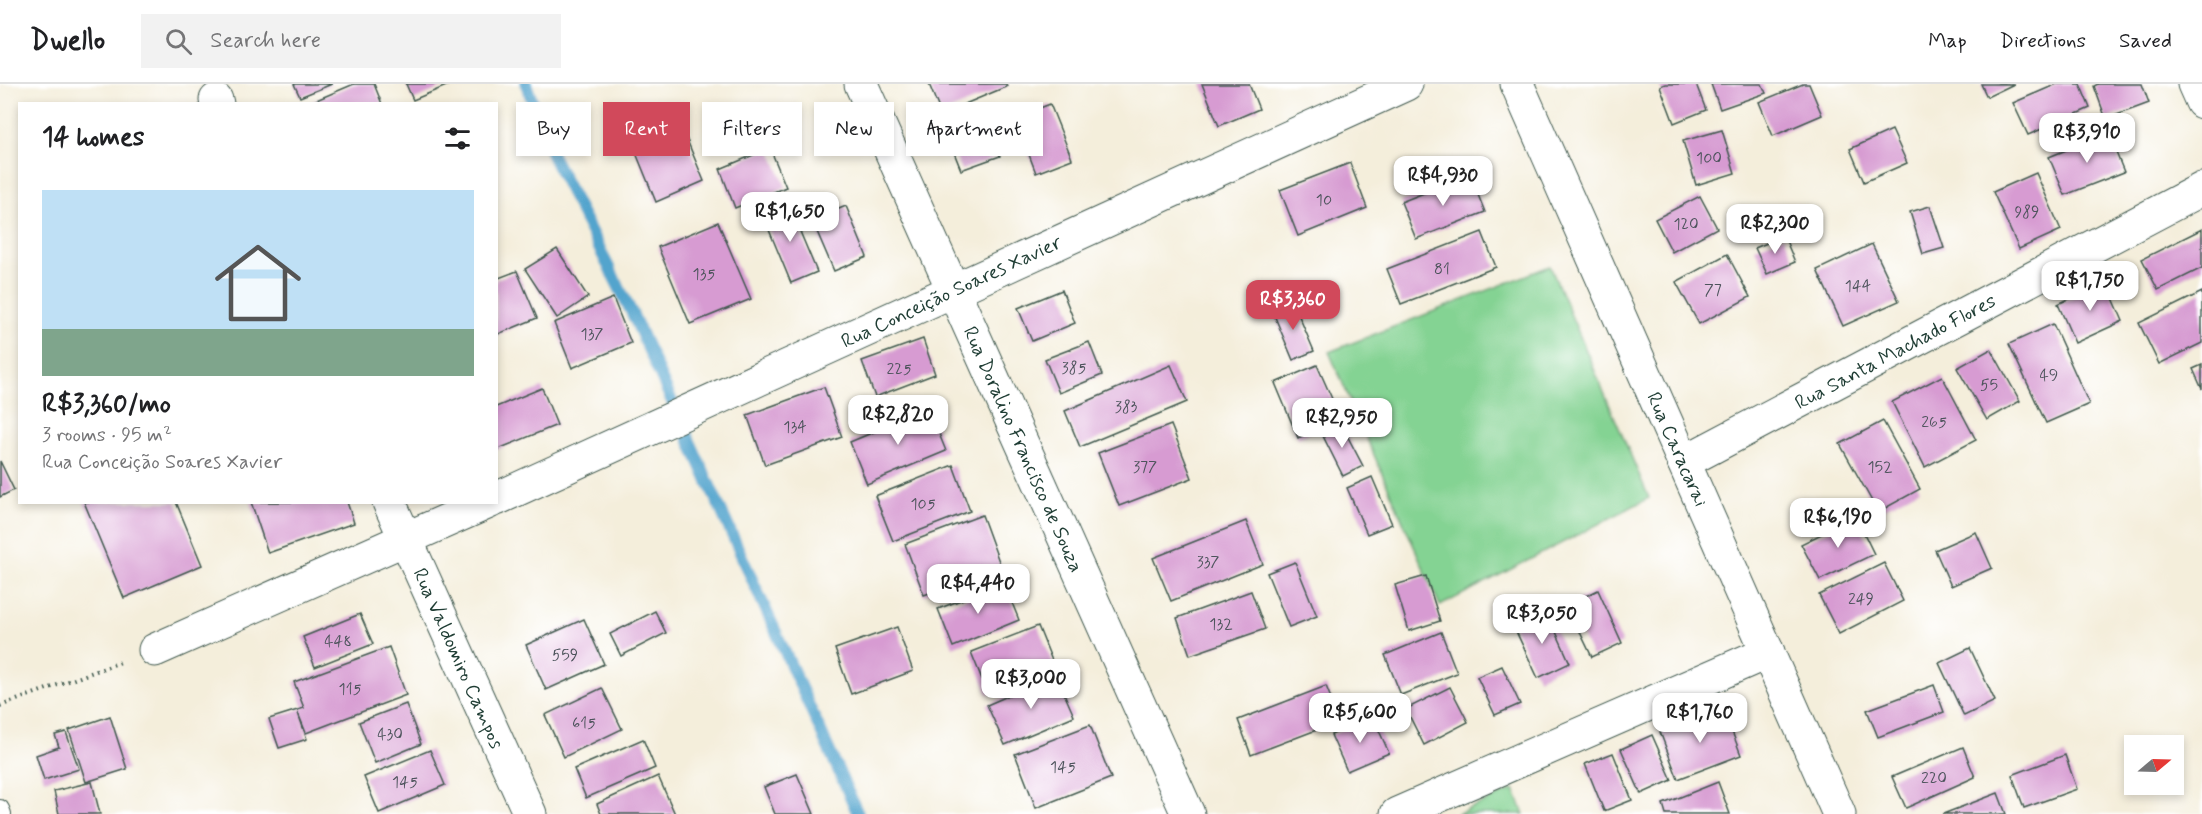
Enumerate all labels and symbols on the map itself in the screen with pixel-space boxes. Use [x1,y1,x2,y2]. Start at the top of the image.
pin: R$3,910 [2032,113,2142,164]
house number: 100 [1696,148,1722,169]
pin: R$4,930 [1388,156,1498,207]
house number: 10 [1316,190,1332,211]
pin: R$1,650 [735,192,845,243]
house number: 989 [2014,202,2040,223]
pin: R$2,300 [1720,204,1830,255]
house number: 120 [1673,214,1699,235]
street label: Rua Conceição Soares Xavier [837,229,1067,355]
house number: 81 [1434,259,1450,280]
pin: R$1,750 [2035,261,2145,312]
house number: 135 [693,264,716,285]
house number: 144 [1845,276,1871,297]
pin: R$3,360 [1238,280,1348,331]
house number: 77 [1704,280,1722,301]
street label: Rua Santa Machado Flores [1790,288,2001,417]
street label: Rua Doralino Francisco de Souza [956,322,1089,577]
house number: 137 [581,324,603,345]
house number: 385 [1062,358,1087,379]
house number: 225 [886,359,912,380]
house number: 49 [2040,365,2058,386]
house number: 55 [1980,375,1998,396]
street label: Rua Caracarai [1639,388,1714,511]
pin: R$2,820 [843,395,953,446]
house number: 383 [1115,397,1138,418]
pin: R$2,950 [1287,398,1397,449]
house number: 265 [1921,412,1947,433]
house number: 134 [783,417,807,438]
house number: 377 [1133,457,1157,478]
house number: 152 [1867,457,1893,478]
house number: 105 [910,494,936,515]
pin: R$6,190 [1783,498,1893,549]
house number: 337 [1197,552,1220,573]
street label: Rua Valdomiro Campos [406,564,510,753]
pin: R$4,440 [923,564,1033,615]
house number: 249 [1848,589,1874,610]
pin: R$3,050 [1487,594,1597,645]
house number: 132 [1209,614,1233,635]
house number: 448 [324,631,352,652]
house number: 559 [552,645,578,666]
pin: R$3,000 [976,659,1086,710]
house number: 115 [339,679,362,700]
pin: R$5,600 [1305,693,1415,744]
pin: R$1,760 [1645,693,1755,744]
house number: 615 [572,713,596,734]
house number: 430 [377,724,403,745]
north arrow [2124,735,2184,795]
house number: 145 [1050,757,1076,778]
house number: 220 [1921,768,1947,789]
house number: 145 [392,772,418,793]

